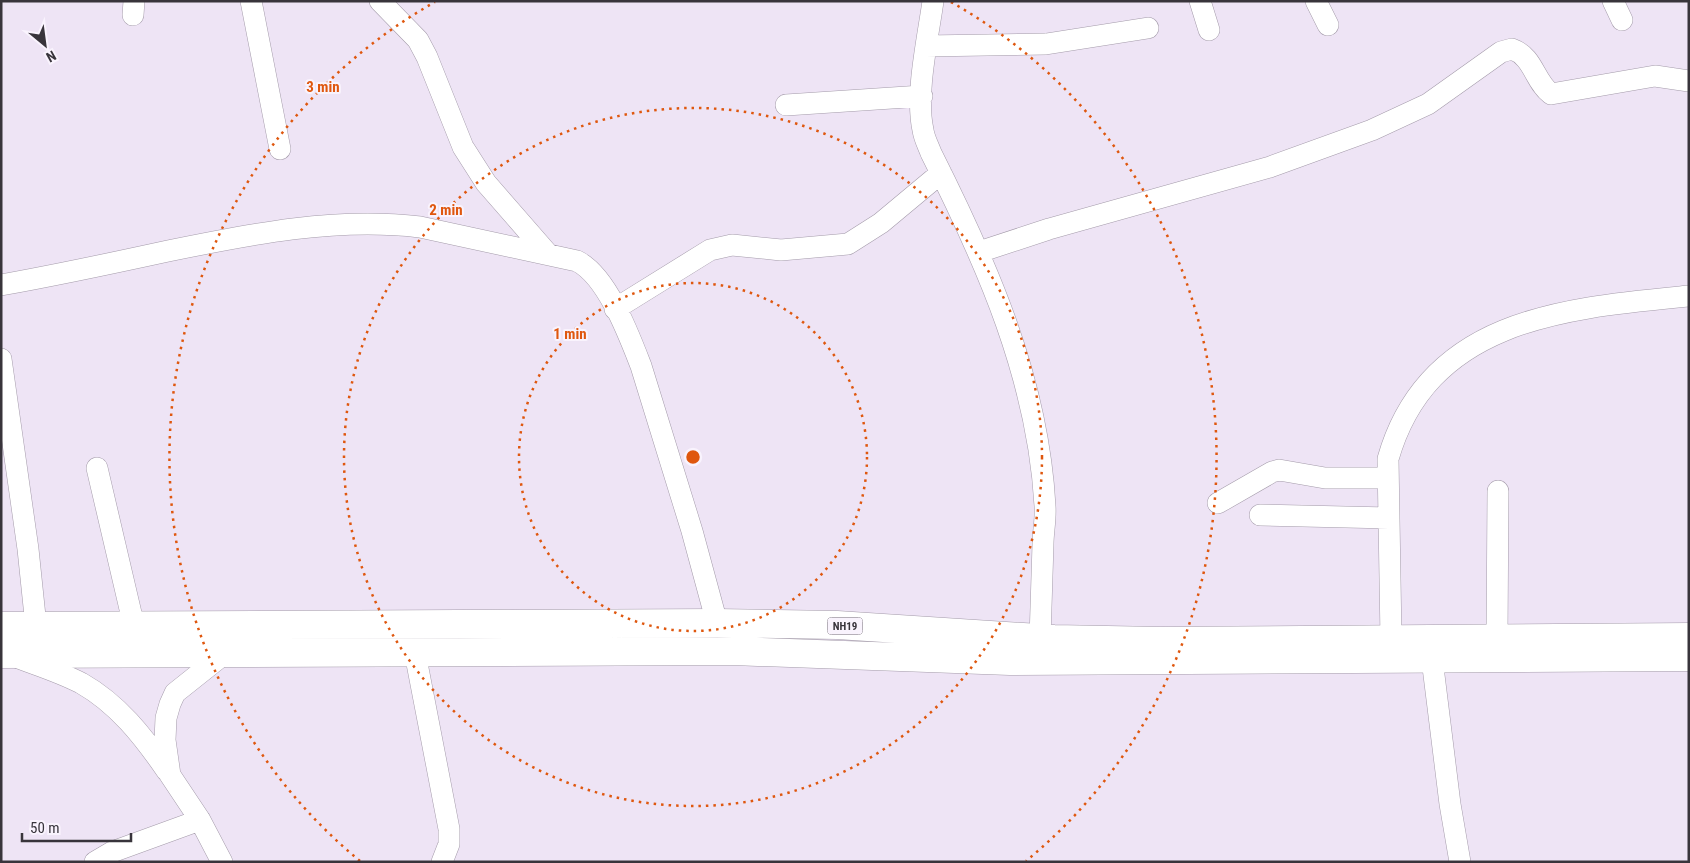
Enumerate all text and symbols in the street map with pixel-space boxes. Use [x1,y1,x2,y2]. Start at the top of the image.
north arrow [20,20,70,70]
text: N [44,47,59,65]
text: 3 min [306,78,340,96]
text: 2 min [429,201,463,219]
text: 1 min [553,325,587,343]
centre of rings [684,448,702,466]
road number: NH19 [828,618,862,634]
scale bar [22,810,131,842]
text: 50 m [30,819,60,837]

